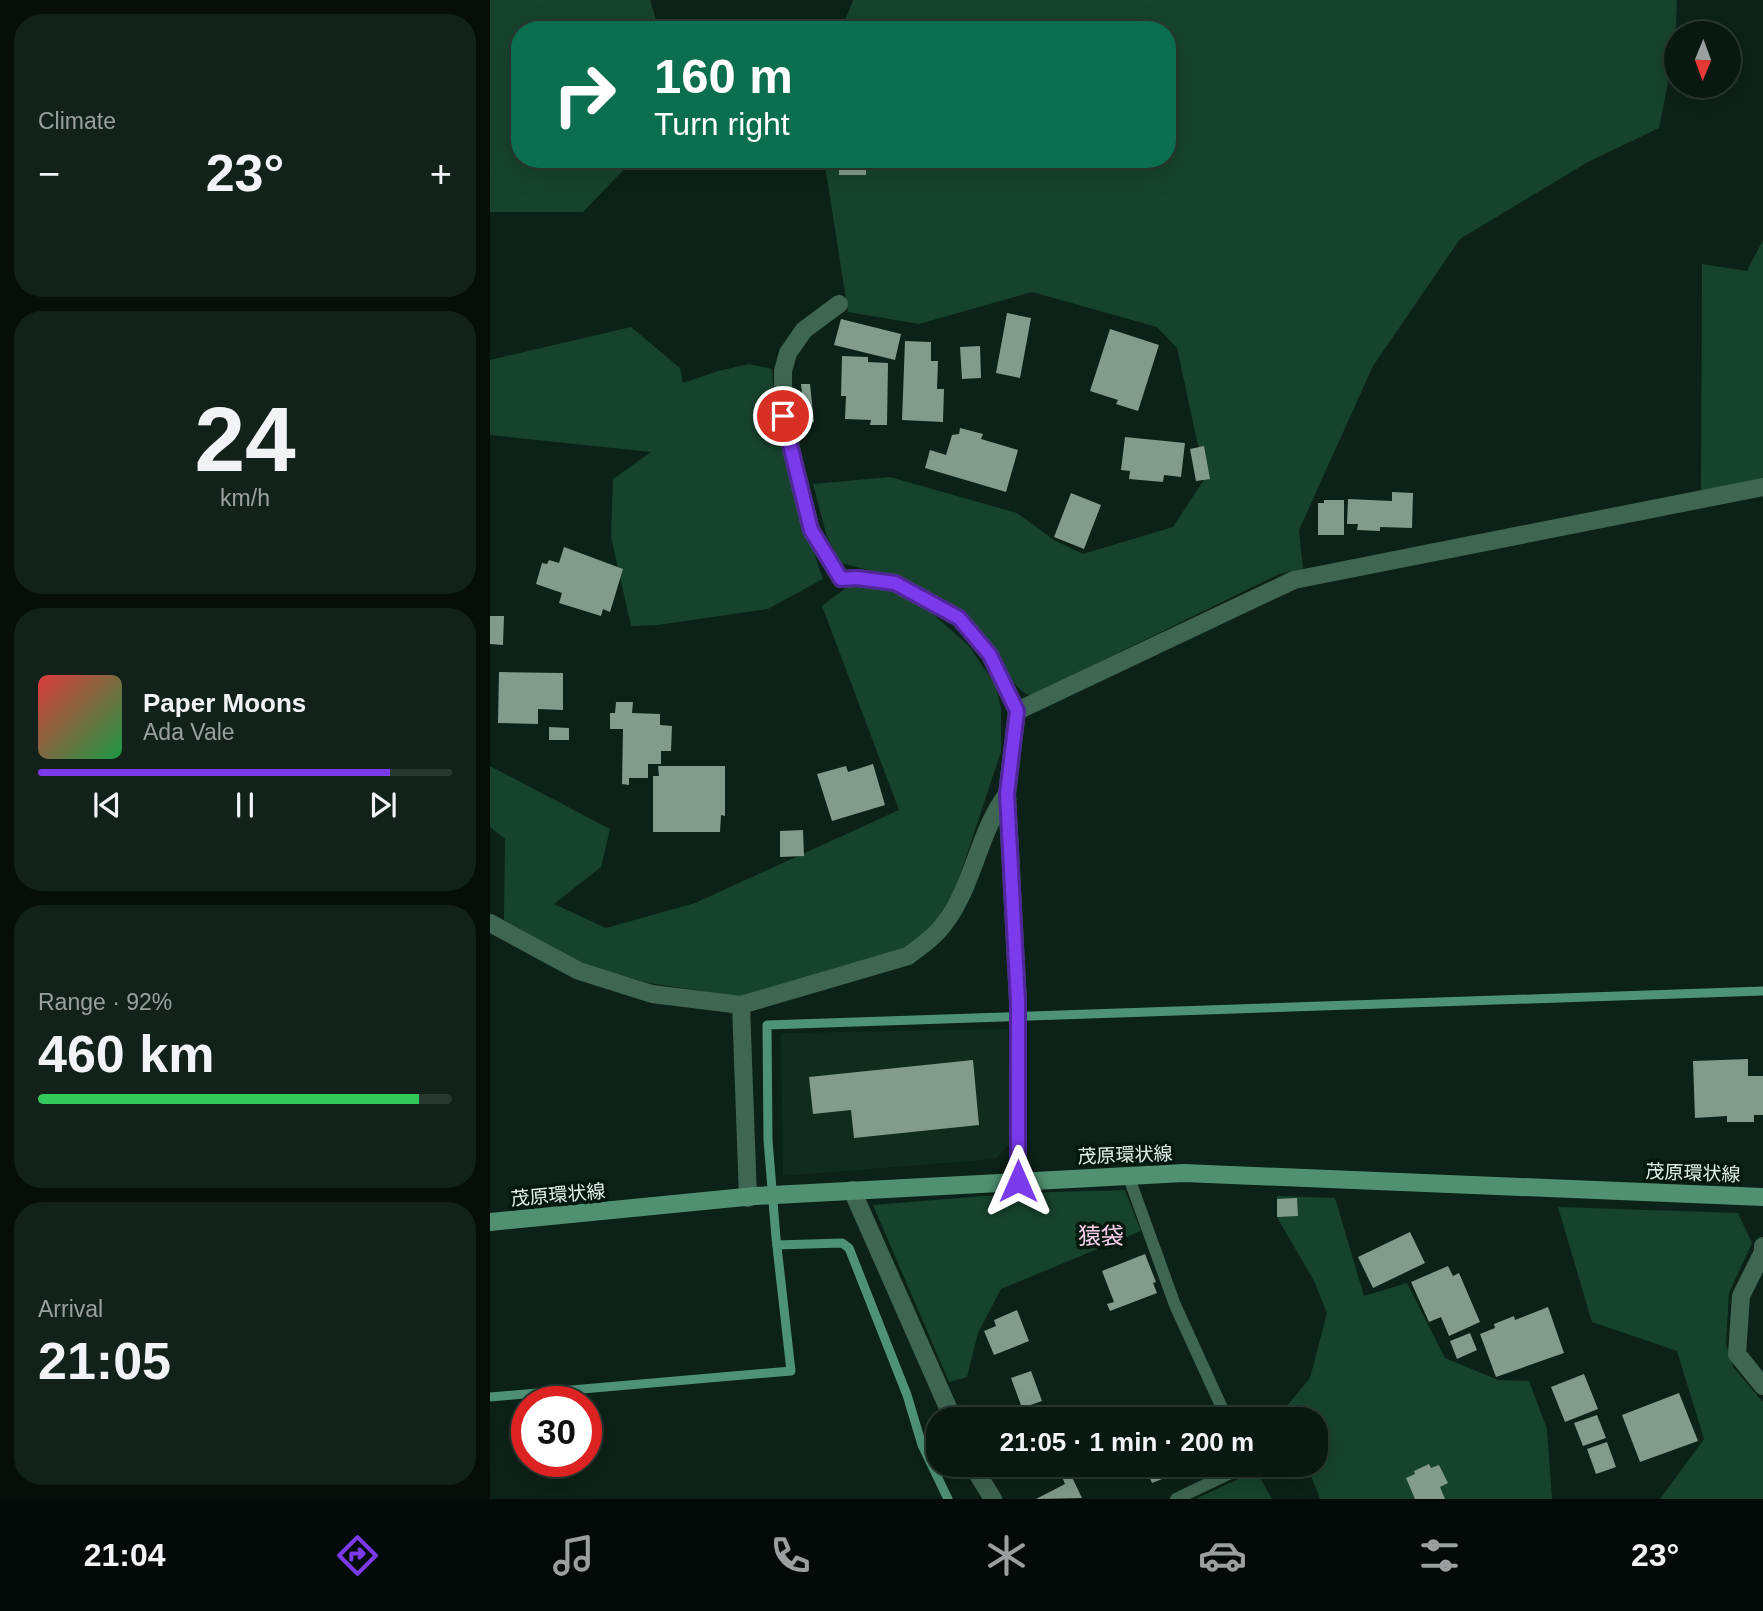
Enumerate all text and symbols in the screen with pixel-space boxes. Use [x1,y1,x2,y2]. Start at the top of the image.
north arrow [1664,21,1741,98]
map controls [1664,21,1741,98]
icon: right [539,49,630,140]
text: 160 m [654,49,793,103]
text: Turn right [654,106,790,142]
text: Climate [38,108,116,134]
text: 23° [206,144,284,202]
text: − [38,153,60,195]
text: + [430,153,452,195]
pin [753,386,813,446]
text: 24 [194,389,296,490]
icon: arrive [764,397,802,435]
text: km/h [220,485,270,511]
text: Paper Moons [143,688,306,718]
text: Ada Vale [143,719,235,745]
icon: previous [88,786,126,824]
icon: pause [226,786,264,824]
icon: next [364,786,402,824]
text: Range · 92% [38,989,172,1015]
text: 460 km [38,1025,214,1083]
street label: 茂原環状線 [1077,1143,1173,1167]
position arrow [981,1144,1055,1218]
street label: 茂原環状線 [1645,1161,1741,1185]
street label: 茂原環状線 [510,1180,606,1210]
district label: 猿袋 [1078,1223,1124,1249]
text: Arrival [38,1296,103,1322]
text: 21:05 [38,1332,171,1390]
speed limit sign: 30 [511,1386,602,1477]
text: 21:05 · 1 min · 200 m [1000,1427,1254,1457]
icon: directions [333,1531,382,1580]
icon: music [549,1531,598,1580]
icon: phone [766,1531,815,1580]
icon: climate [982,1531,1031,1580]
icon: car [1198,1531,1247,1580]
icon: filters [1415,1531,1464,1580]
text: 21:04 [84,1537,166,1573]
text: 23° [1631,1537,1679,1573]

